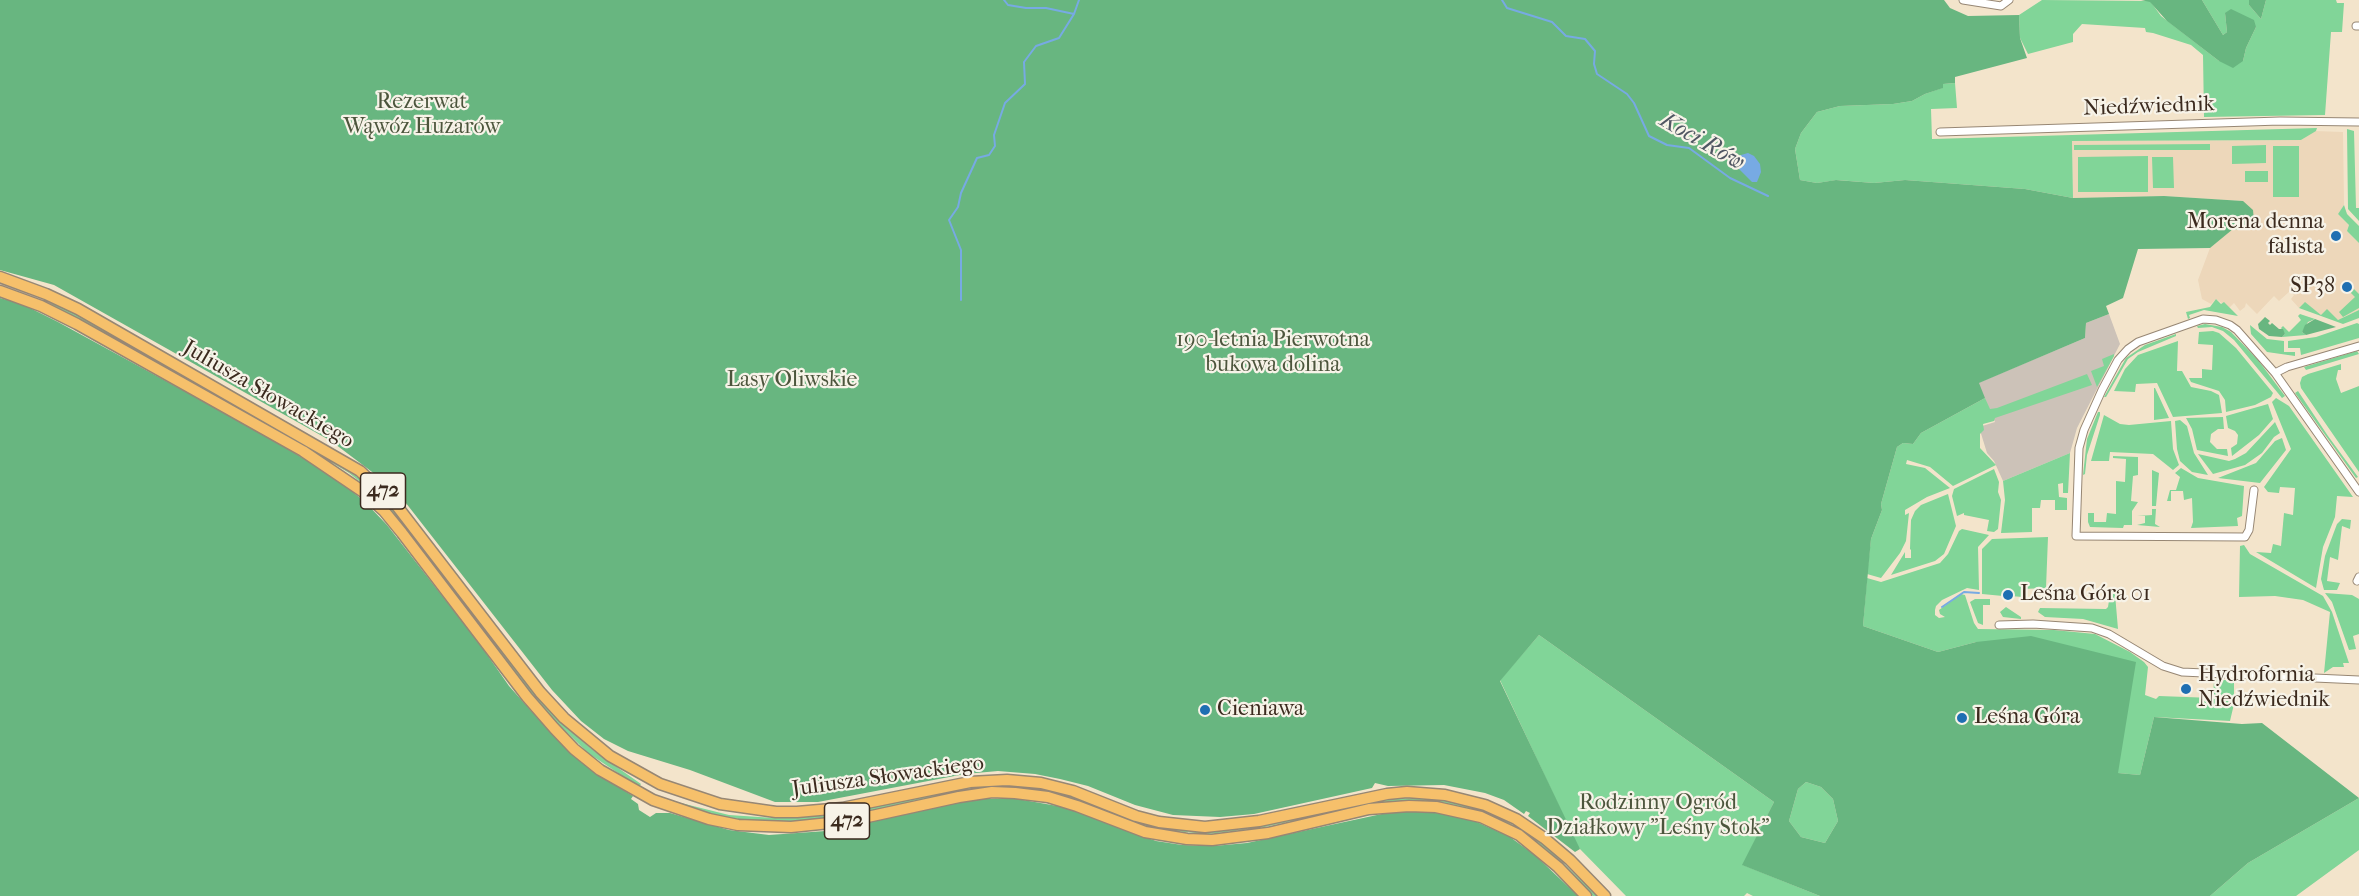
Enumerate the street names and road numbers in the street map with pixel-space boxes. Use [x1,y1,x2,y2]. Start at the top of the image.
street label: Niedźwiednik [2083,92,2215,122]
street label: Juliusza Słowackiego [178,335,358,455]
road number: 472 [360,473,406,509]
street label: Juliusza Słowackiego [790,750,986,804]
road number: 472 [824,803,870,839]

